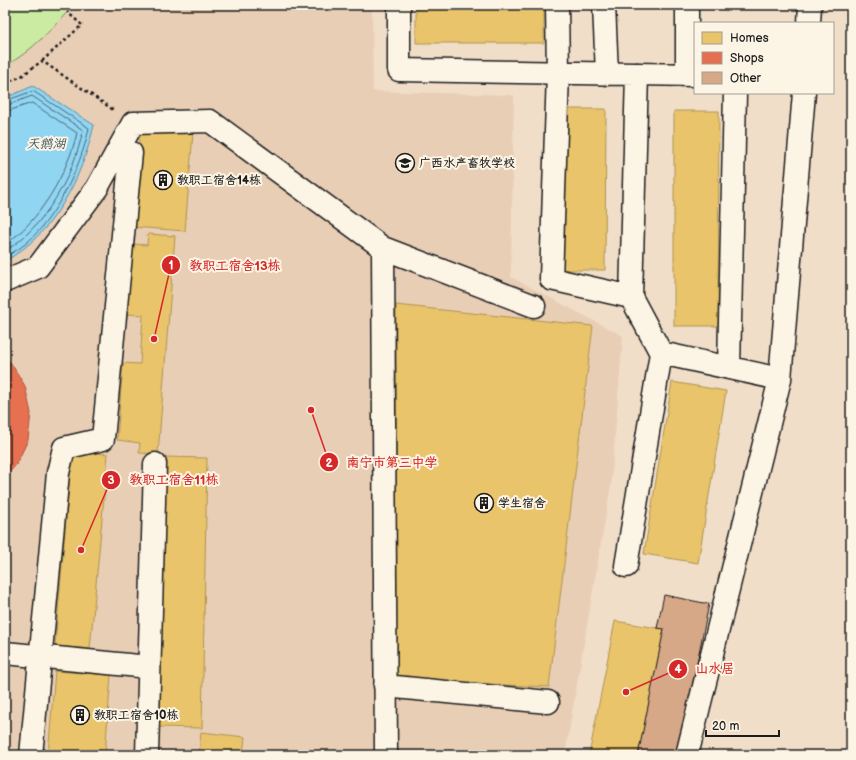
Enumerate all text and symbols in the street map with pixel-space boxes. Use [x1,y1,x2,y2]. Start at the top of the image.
legend [694,22,834,94]
text: Homes [730,31,769,46]
text: Shops [730,51,764,66]
text: Other [730,71,762,86]
water label: 天鹅湖 [26,136,67,152]
school or university icon: 广西水产畜牧学校 [394,152,416,174]
place label: 广西水产畜牧学校 [419,156,515,171]
building icon: 教职工宿舍14栋 [152,169,174,191]
place label: 教职工宿舍14栋 [177,173,261,188]
callout: 教职工宿舍13栋 [161,253,288,278]
text: 1 [168,258,174,273]
text: 教职工宿舍13栋 [189,258,281,274]
callout: 南宁市第三中学 [319,450,446,475]
text: 南宁市第三中学 [346,455,438,471]
text: 2 [325,456,333,471]
callout: 教职工宿舍11栋 [101,467,226,492]
text: 教职工宿舍11栋 [130,472,218,488]
text: 3 [107,473,115,488]
building icon: 学生宿舍 [473,492,495,514]
place label: 学生宿舍 [498,496,546,511]
callout: 山水居 [668,656,743,681]
text: 山水居 [695,661,735,677]
text: 4 [674,662,682,677]
building icon: 教职工宿舍10栋 [69,704,91,726]
place label: 教职工宿舍10栋 [94,708,179,723]
scale bar [706,712,779,738]
text: 20 m [712,719,739,734]

